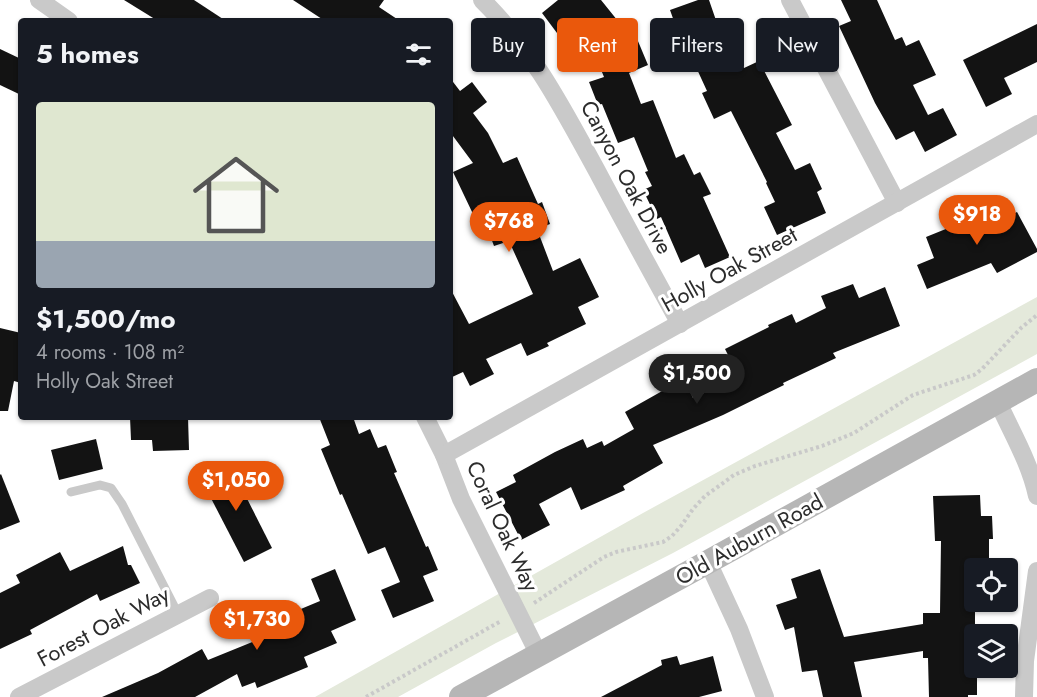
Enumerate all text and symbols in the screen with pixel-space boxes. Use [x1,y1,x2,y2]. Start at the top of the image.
chip: Buy [471,18,545,72]
chip: Rent [557,18,638,72]
chip: Filters [650,18,744,72]
chip: New [756,18,839,72]
text: 5 homes [36,35,139,73]
icon: filters [402,38,435,71]
street label: Canyon Oak Drive [573,95,681,259]
icon: home [182,141,290,249]
pin: $918 [941,195,1013,246]
text: $918 [953,200,1001,229]
pin: $768 [473,202,545,253]
text: $768 [484,207,534,236]
street label: Holly Oak Street [655,218,803,320]
text: $1,500/mo [36,300,176,338]
text: 4 rooms · 108 m² [36,338,184,367]
pin: $1,500 [648,354,746,405]
text: $1,500 [663,359,731,388]
text: Holly Oak Street [36,367,173,396]
street label: Coral Oak Way [459,455,547,597]
pin: $1,050 [187,461,285,512]
text: $1,050 [202,466,270,495]
street label: Old Auburn Road [669,485,829,593]
map controls [964,558,1018,678]
button: locate [964,558,1018,612]
street label: Forest Oak Way [31,578,175,674]
pin: $1,730 [208,600,306,651]
text: $1,730 [224,605,290,634]
button: layers [964,624,1018,678]

